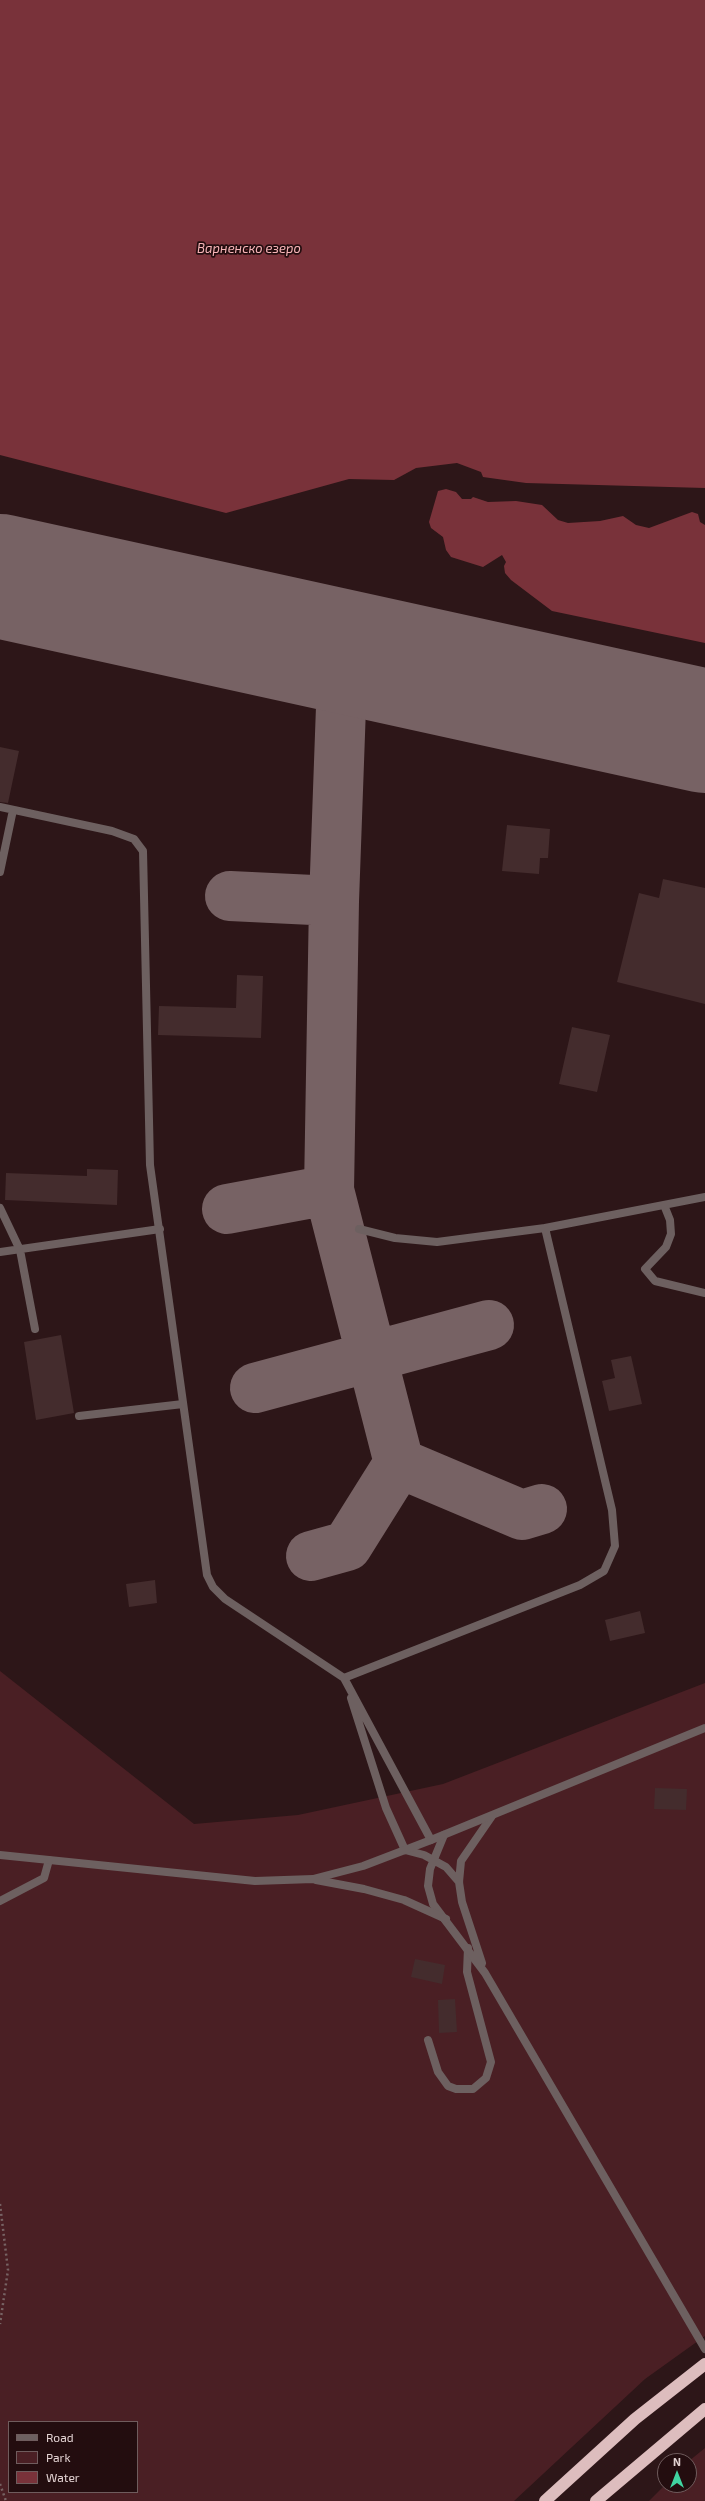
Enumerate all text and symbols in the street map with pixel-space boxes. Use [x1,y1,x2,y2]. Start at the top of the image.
water label: Варненско езеро [197,241,301,257]
legend [8,2421,138,2493]
text: Road [46,2430,74,2444]
text: Park [46,2450,71,2464]
north arrow [657,2453,697,2493]
text: N [673,2455,681,2468]
text: Water [46,2470,80,2484]

